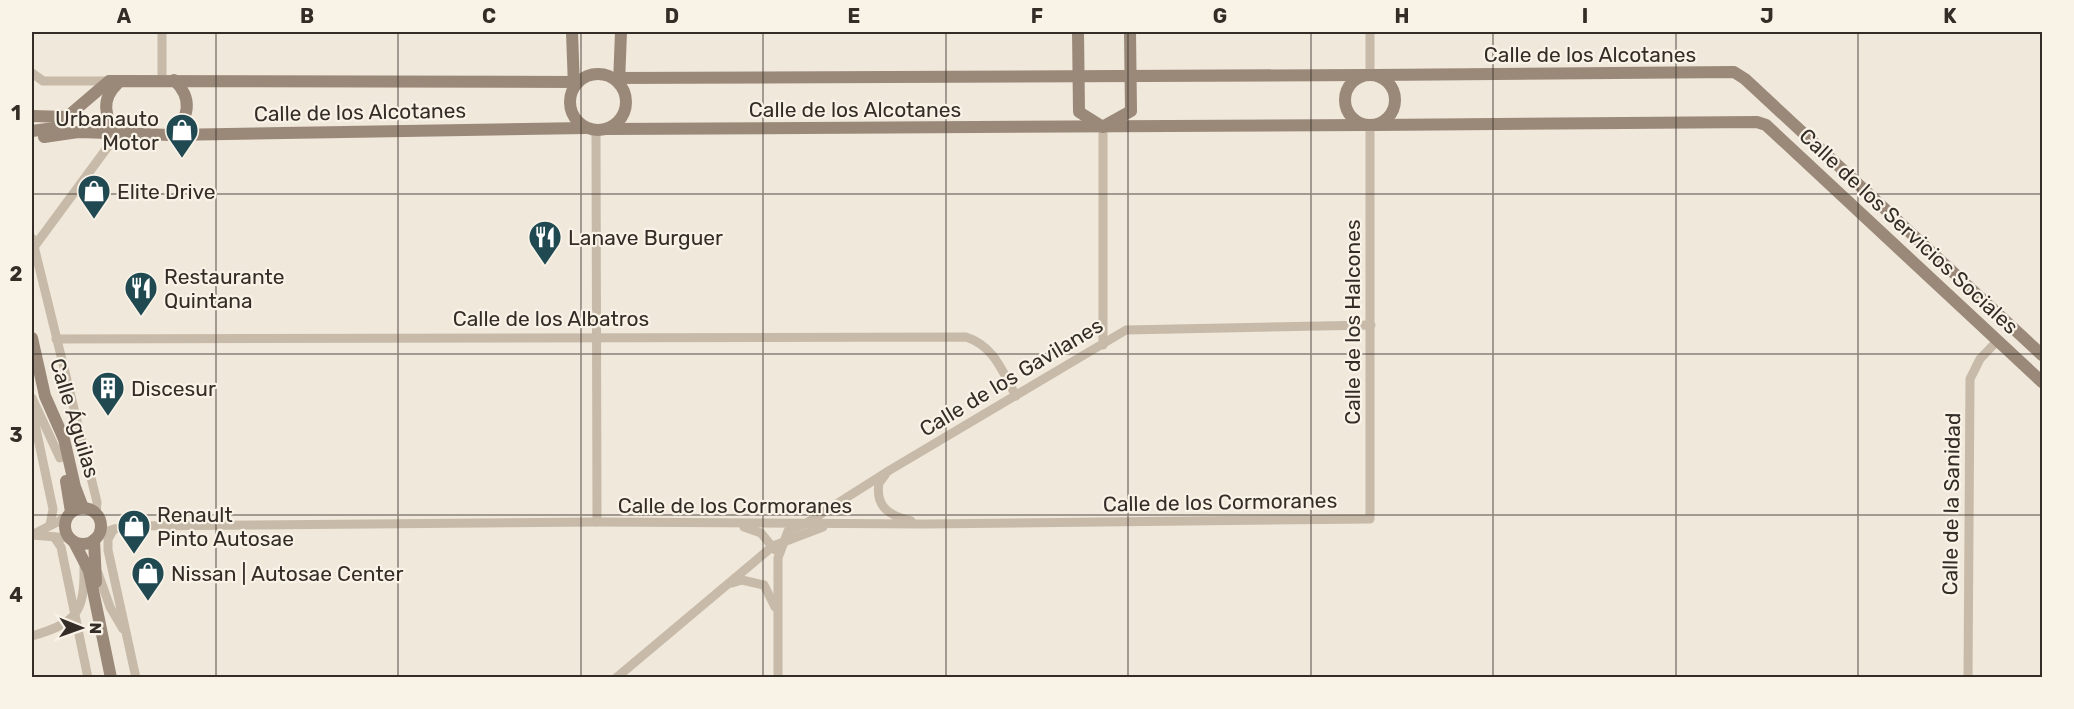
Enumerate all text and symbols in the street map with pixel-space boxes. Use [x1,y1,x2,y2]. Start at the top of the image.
text: A [117,4,132,28]
text: B [300,4,314,28]
text: C [482,4,496,28]
text: D [665,4,679,28]
text: E [848,4,860,28]
text: F [1031,4,1043,28]
text: G [1213,4,1227,28]
text: H [1395,4,1409,28]
text: I [1582,4,1588,28]
text: J [1760,4,1774,28]
text: K [1943,4,1957,28]
street label: Calle de los Alcotanes [1484,42,1696,67]
street label: Calle de los Alcotanes [749,97,961,122]
street label: Calle de los Alcotanes [254,98,466,126]
text: 1 [11,101,21,125]
place label: Urbanauto Motor [55,106,159,155]
shop icon: Urbanauto Motor [164,112,200,159]
street label: Calle de los Servicios Sociales [1794,123,2024,339]
shop icon: Elite Drive [76,173,112,220]
place label: Elite Drive [117,179,216,204]
restaurant icon: Lanave Burguer [527,219,563,266]
street label: Calle de los Halcones [1340,219,1365,425]
place label: Lanave Burguer [568,225,723,250]
text: 2 [10,262,23,286]
place label: Restaurante Quintana [164,264,284,313]
restaurant icon: Restaurante Quintana [123,270,159,317]
street label: Calle de los Albatros [453,306,649,331]
street label: Calle de los Gavilanes [915,312,1107,442]
street label: Calle Águilas [45,355,105,481]
building icon: Discesur [90,370,126,417]
place label: Discesur [131,376,216,401]
street label: Calle de la Sanidad [1937,412,1965,596]
text: 3 [9,423,23,447]
street label: Calle de los Cormoranes [1103,487,1337,517]
street label: Calle de los Cormoranes [618,493,852,518]
place label: Renault Pinto Autosae [157,502,294,551]
shop icon: Renault Pinto Autosae [116,508,152,555]
shop icon: Nissan | Autosae Center [130,555,166,602]
place label: Nissan | Autosae Center [171,561,403,586]
text: 4 [9,583,23,607]
north arrow [51,598,111,658]
text: N [86,622,105,634]

